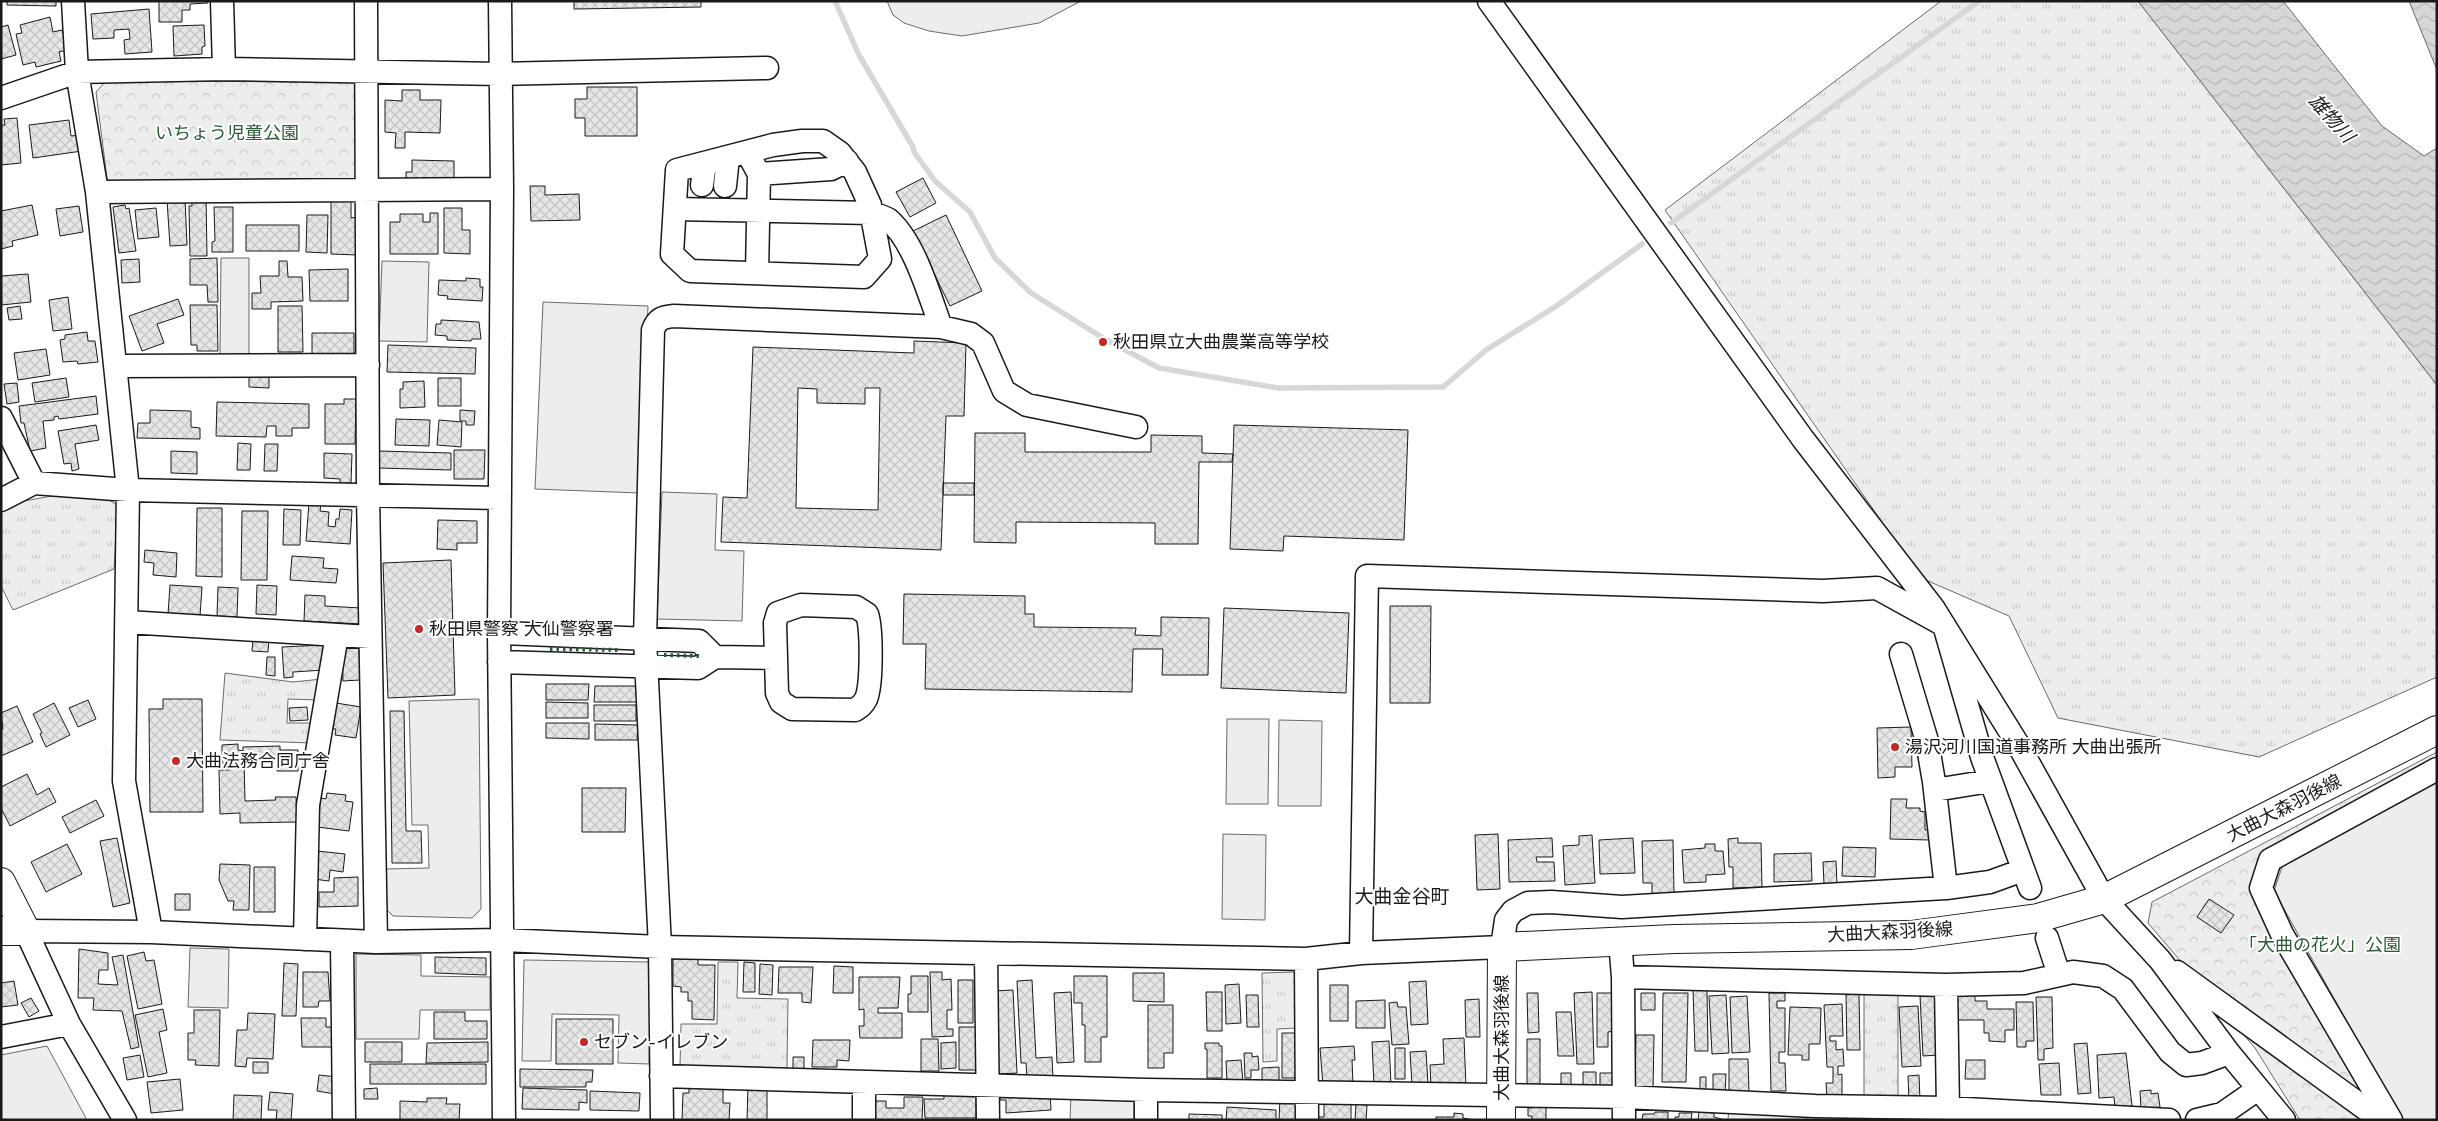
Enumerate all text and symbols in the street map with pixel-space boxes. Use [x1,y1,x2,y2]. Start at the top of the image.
water label: 雄物川 [2303,89,2361,149]
park label: いちょう児童公園 [155,121,299,144]
place label: 秋田県立大曲農業高等学校 [1113,330,1329,353]
marker: 秋田県立大曲農業高等学校 [1097,336,1109,348]
place label: 秋田県警察 大仙警察署 [429,617,614,640]
marker: 秋田県警察 大仙警察署 [413,623,425,635]
place label: 湯沢河川国道事務所 大曲出張所 [1905,735,2162,758]
marker: 湯沢河川国道事務所 大曲出張所 [1889,741,1901,753]
place label: 大曲法務合同庁舎 [186,749,330,772]
marker: 大曲法務合同庁舎 [170,755,182,767]
street label: 大曲大森羽後線 [2222,769,2345,846]
district label: 大曲金谷町 [1354,884,1450,909]
street label: 大曲大森羽後線 [1826,917,1953,946]
park label: 「大曲の花火」公園 [2239,933,2401,956]
street label: 大曲大森羽後線 [1490,975,1513,1101]
place label: セブン-イレブン [594,1030,728,1053]
marker: セブン-イレブン [578,1036,590,1048]

